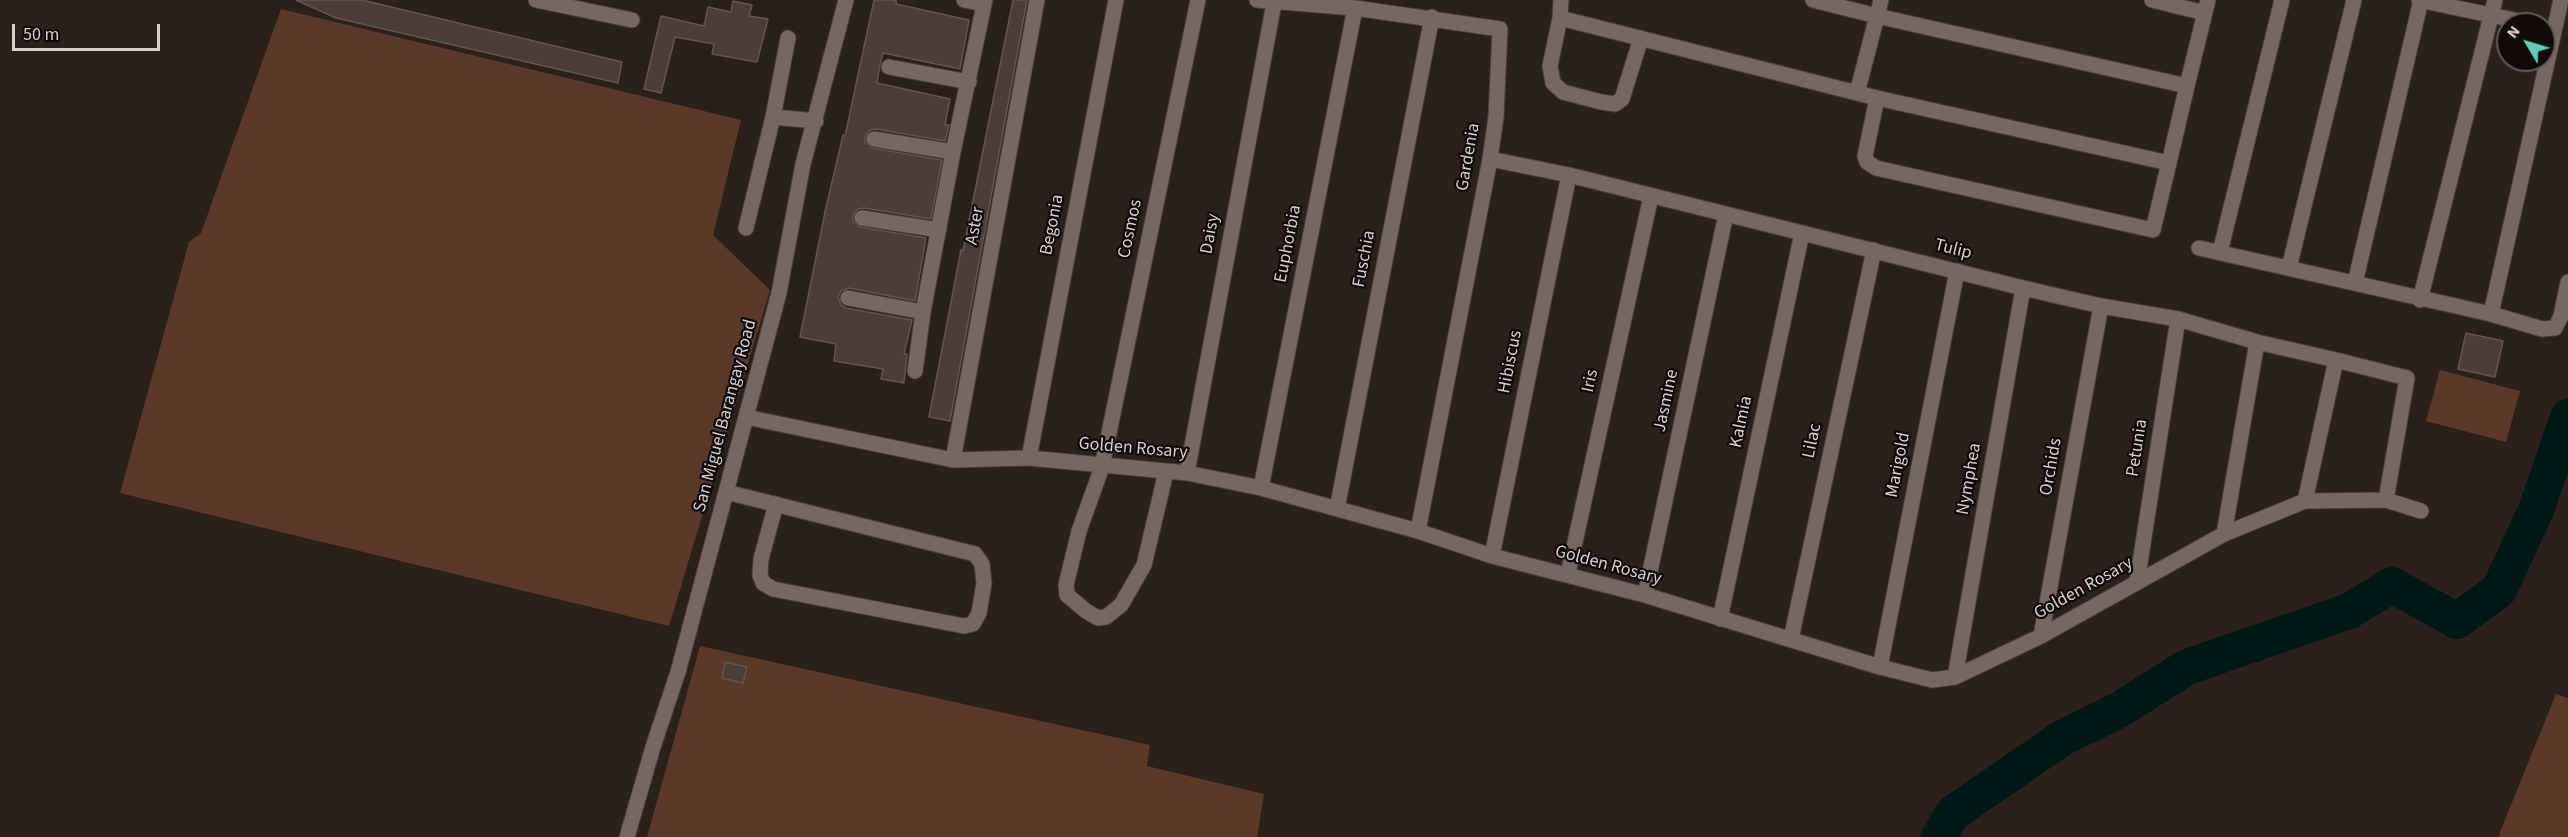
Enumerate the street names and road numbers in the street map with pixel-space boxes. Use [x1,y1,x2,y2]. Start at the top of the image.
street label: Gardenia [1452,121,1486,193]
street label: Begonia [1037,193,1069,257]
street label: Cosmos [1114,198,1148,260]
street label: Euphorbia [1271,203,1307,285]
street label: Aster [962,205,990,247]
street label: Daisy [1197,212,1225,256]
street label: Fuschia [1349,229,1381,289]
street label: Tulip [1932,235,1974,265]
street label: San Miguel Barangay Road [690,317,762,515]
street label: Hibiscus [1494,329,1528,395]
street label: Iris [1578,368,1604,394]
street label: Jasmine [1650,368,1684,434]
street label: Kalmia [1726,394,1758,450]
street label: Petunia [2123,418,2153,478]
street label: Lilac [1799,422,1827,460]
street label: Marigold [1882,431,1916,499]
street label: Golden Rosary [1078,433,1188,465]
street label: Orchids [2036,437,2068,497]
street label: Nymphea [1953,441,1987,517]
street label: Golden Rosary [1552,541,1664,591]
street label: Golden Rosary [2031,553,2137,625]

